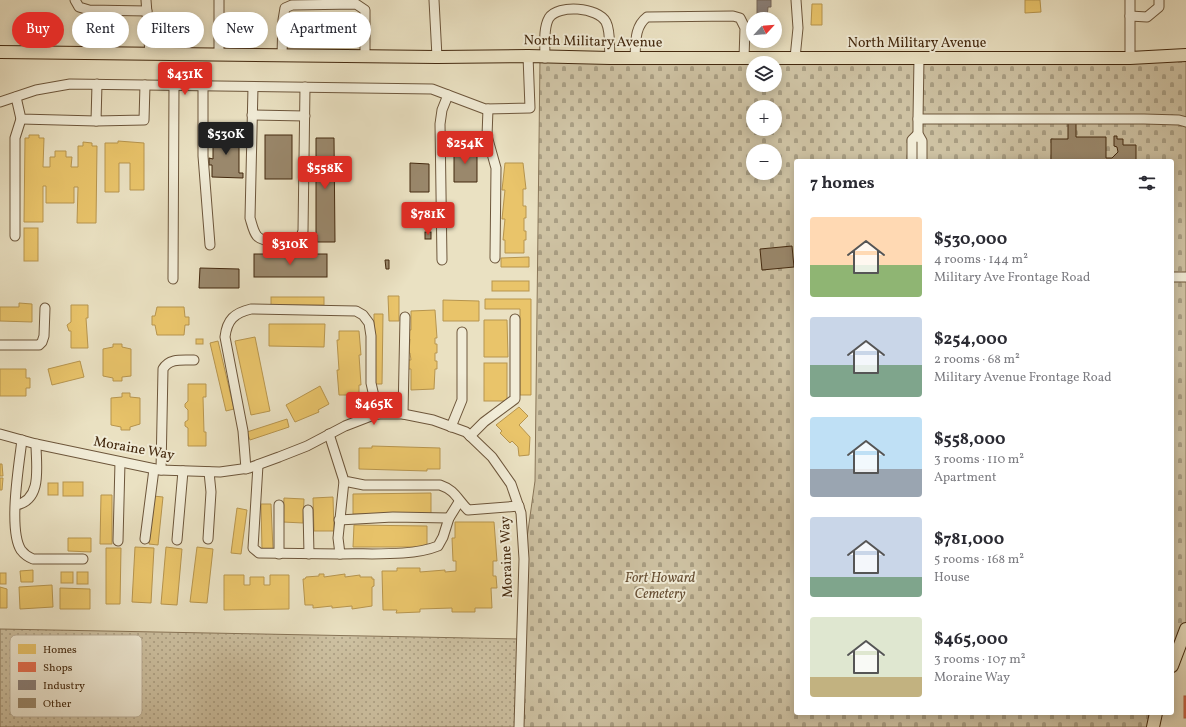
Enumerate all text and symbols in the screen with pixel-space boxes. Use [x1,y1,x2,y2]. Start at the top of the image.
chip: Buy [12,12,64,48]
chip: Rent [72,12,129,48]
chip: Filters [137,12,204,48]
chip: New [212,12,268,48]
chip: Apartment [276,12,371,48]
north arrow [746,12,782,48]
map controls [746,12,782,180]
street label: North Military Avenue [523,31,663,53]
street label: North Military Avenue [848,34,987,53]
button: layers [746,56,782,92]
pin: $431K [157,62,213,96]
text: $431K [167,66,203,84]
button: + [746,100,782,136]
pin: $530K [198,122,254,156]
text: $530K [207,126,245,144]
pin: $254K [437,131,493,165]
text: $254K [446,135,484,153]
button: − [746,144,782,180]
pin: $558K [297,156,353,190]
text: $558K [307,160,343,178]
text: 7 homes [810,172,875,195]
icon: filters [1136,172,1158,194]
pin: $781K [400,202,456,236]
text: $781K [410,206,446,224]
text: $530,000 [934,228,1007,251]
pin: $310K [262,232,318,266]
icon: home [842,233,890,281]
text: $310K [272,236,308,254]
text: 4 rooms · 144 m² [934,251,1028,269]
text: Military Ave Frontage Road [934,269,1090,287]
text: $254,000 [934,328,1007,351]
icon: home [842,333,890,381]
text: 2 rooms · 68 m² [934,351,1020,369]
text: Military Avenue Frontage Road [934,369,1112,387]
pin: $465K [346,392,402,426]
text: $465K [355,396,393,414]
text: $558,000 [934,428,1006,451]
street label: Moraine Way [92,433,176,466]
icon: home [842,433,890,481]
text: 3 rooms · 110 m² [934,451,1024,469]
text: Apartment [934,469,997,487]
street label: Moraine Way [496,515,518,598]
text: $781,000 [934,528,1004,551]
icon: home [842,533,890,581]
text: 5 rooms · 168 m² [934,551,1024,569]
park label: Fort Howard Cemetery [625,569,695,604]
text: House [934,569,970,587]
text: $465,000 [934,628,1008,651]
icon: home [842,633,890,681]
legend [10,635,142,717]
text: Homes [43,643,77,658]
text: 3 rooms · 107 m² [934,651,1025,669]
text: Shops [43,661,73,676]
text: Moraine Way [934,669,1010,687]
text: Industry [43,679,85,694]
text: Other [43,697,72,712]

